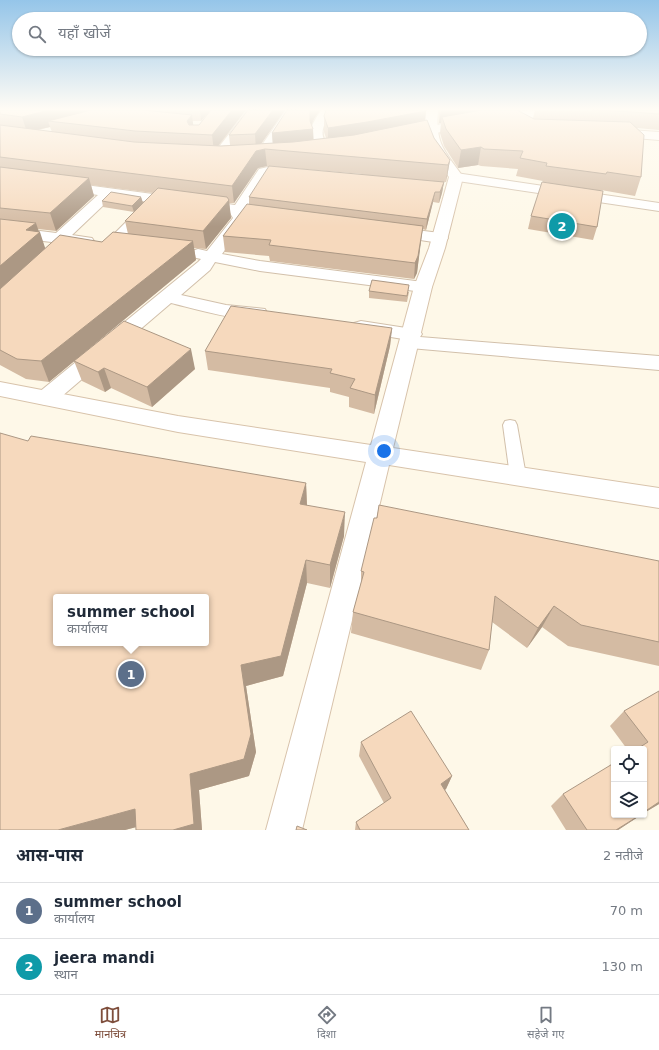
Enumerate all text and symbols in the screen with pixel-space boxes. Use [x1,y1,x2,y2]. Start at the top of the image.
search box [12,12,647,56]
icon: search [26,23,48,45]
text: यहाँ खोजें [58,24,111,42]
pin: 2 [549,211,575,241]
your location [374,441,394,461]
popup [53,594,209,646]
text: summer school [67,603,195,621]
text: कार्यालय [67,621,108,636]
pin: 1 [118,659,144,689]
map controls [611,746,647,818]
button: locate [611,746,647,782]
button: layers [611,782,647,818]
text: आस-पास [16,845,83,865]
text: 2 नतीजे [603,848,643,863]
text: summer school [54,893,182,911]
text: 1 [24,903,34,918]
text: 70 m [610,903,643,918]
text: कार्यालय [54,911,95,926]
text: jeera mandi [54,949,155,967]
text: 2 [24,959,34,974]
text: 130 m [601,959,643,974]
text: स्थान [54,967,78,982]
tab: मानचित्र [95,1004,126,1042]
tab: दिशा [316,1004,338,1042]
tab: सहेजे गए [527,1004,564,1042]

